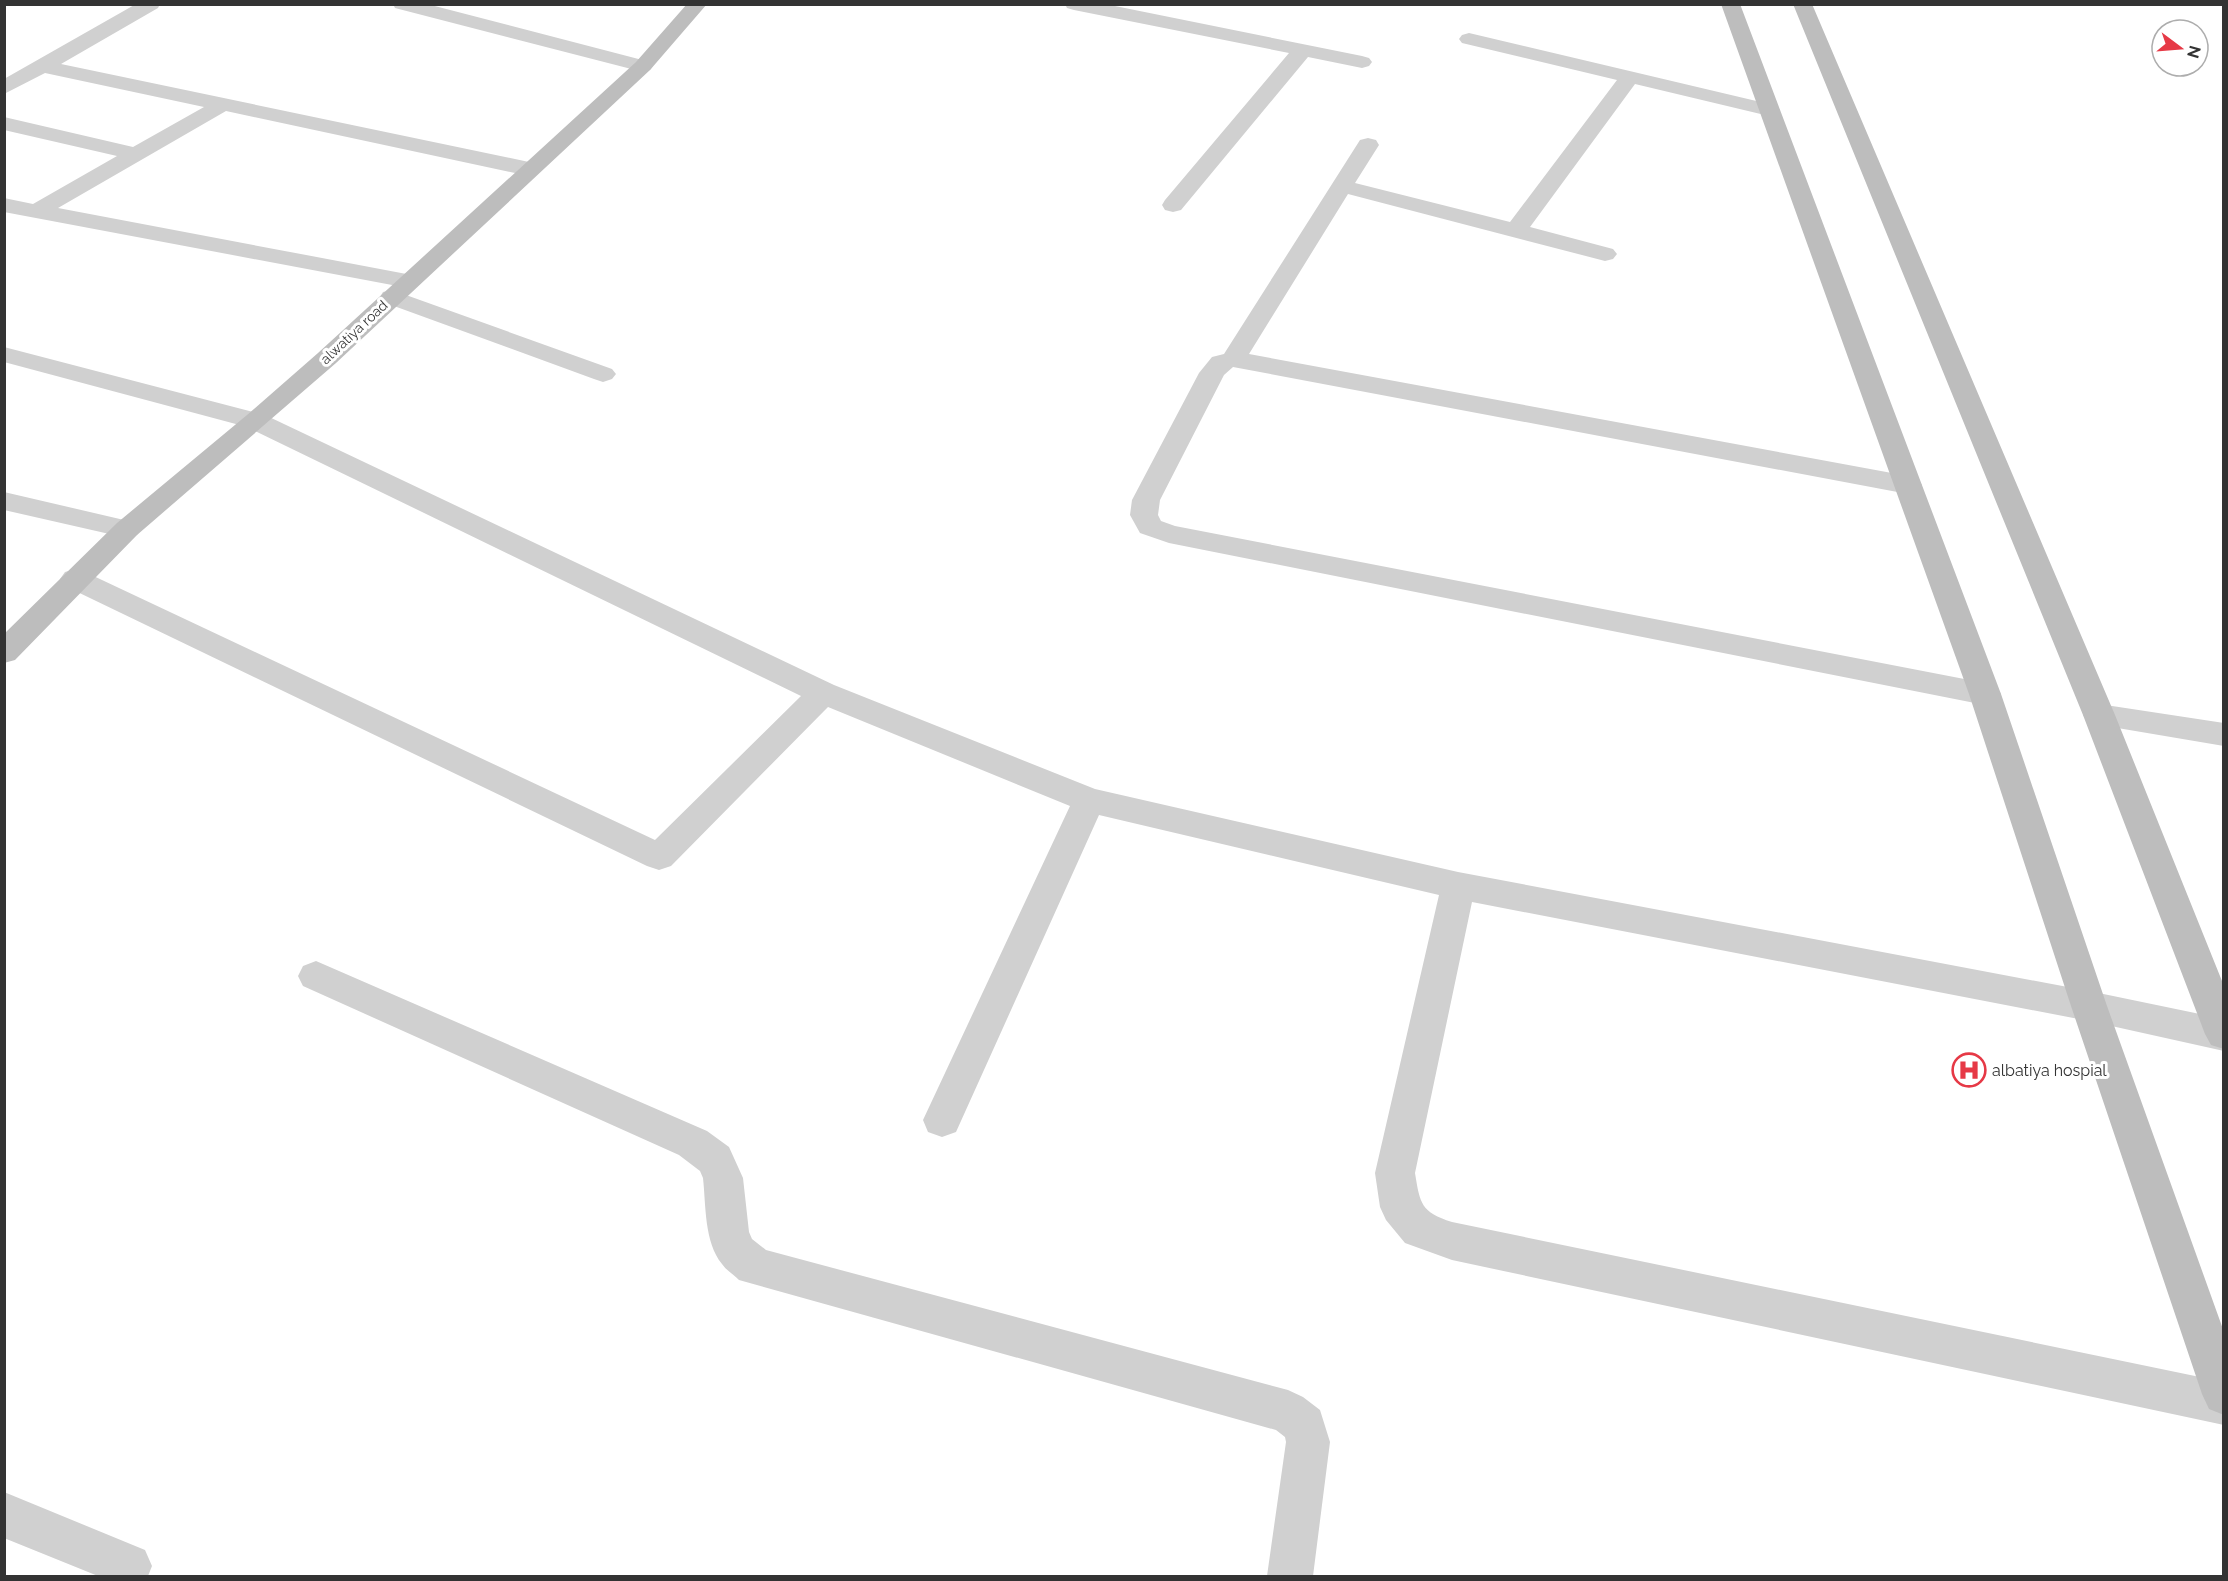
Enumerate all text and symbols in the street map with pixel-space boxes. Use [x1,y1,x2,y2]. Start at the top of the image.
north arrow [2150,18,2210,78]
text: N [2183,44,2205,60]
street label: alwatiya road [317,297,391,367]
hospital icon: albatiya hospial [1951,1052,1987,1088]
place label: albatiya hospial [1992,1061,2107,1080]

